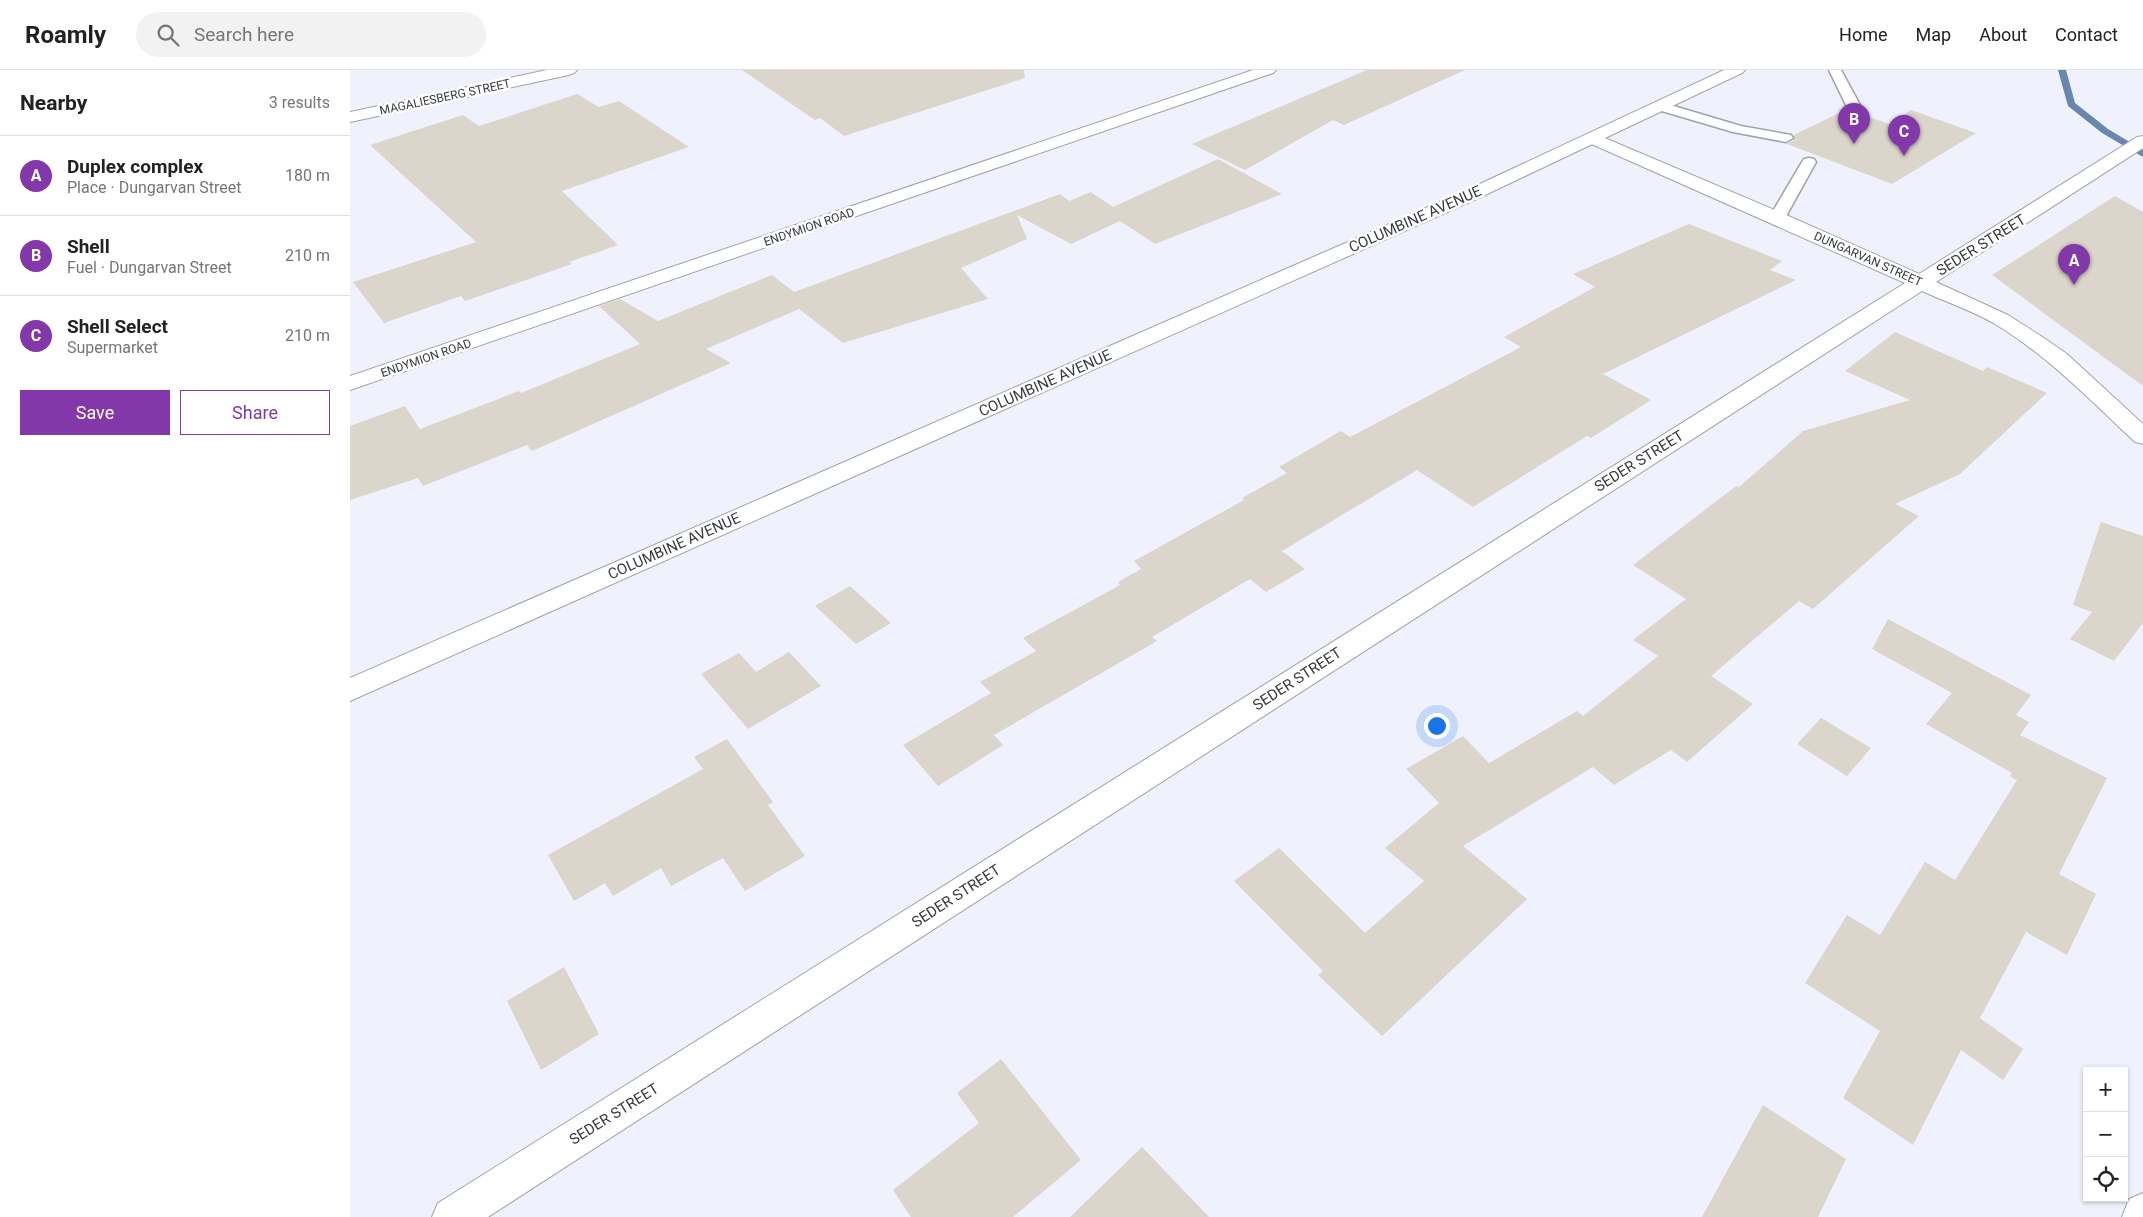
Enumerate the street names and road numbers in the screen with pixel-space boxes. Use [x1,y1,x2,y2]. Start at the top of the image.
street label: MAGALIESBERG STREET [378,76,512,118]
street label: COLUMBINE AVENUE [1346,181,1484,256]
street label: ENDYMION ROAD [762,205,856,249]
street label: SEDER STREET [1933,210,2029,280]
street label: DUNGARVAN STREET [1812,229,1924,289]
street label: ENDYMION ROAD [379,336,473,380]
street label: COLUMBINE AVENUE [976,345,1114,420]
street label: SEDER STREET [1591,426,1687,496]
street label: COLUMBINE AVENUE [605,508,743,583]
street label: SEDER STREET [1249,644,1345,714]
street label: SEDER STREET [908,861,1004,931]
street label: SEDER STREET [566,1079,662,1149]

